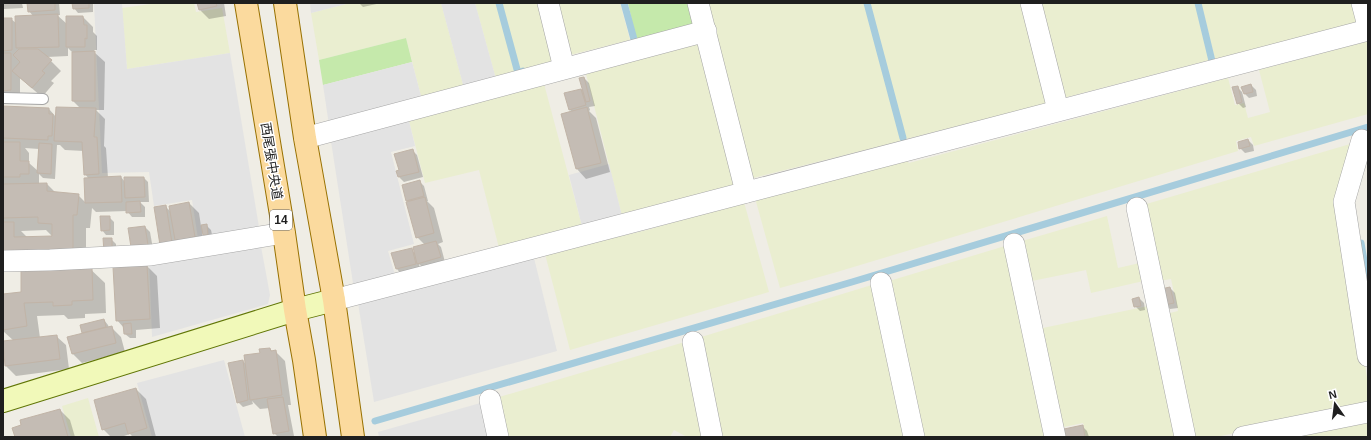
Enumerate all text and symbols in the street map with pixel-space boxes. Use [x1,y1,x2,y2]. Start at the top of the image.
street label: 西尾張中央道 [258,121,285,201]
road number: 14 [270,210,292,230]
north arrow [1315,384,1355,424]
text: N [1327,388,1338,401]

